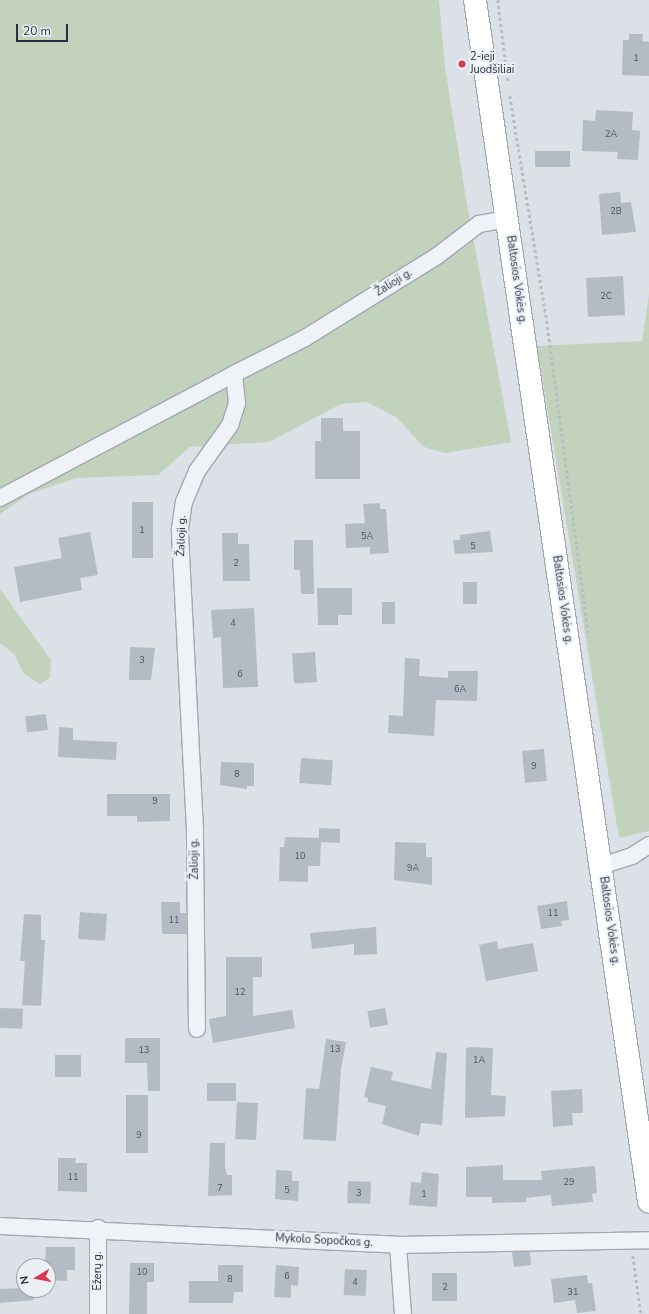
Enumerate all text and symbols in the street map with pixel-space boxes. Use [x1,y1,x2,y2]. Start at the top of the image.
scale bar [18,16,70,42]
text: 20 m [23,23,51,39]
place label: 2-ieji Juodšiliai [470,51,514,77]
house number: 1 [633,53,639,63]
marker: 2-ieji Juodšiliai [457,59,467,69]
house number: 2A [605,129,617,139]
house number: 2B [610,206,622,216]
street label: Baltosios Vokės g. [503,235,529,325]
street label: Žalioji g. [373,267,415,299]
house number: 2C [600,291,612,301]
street label: Žalioji g. [175,515,189,557]
house number: 1 [139,525,145,535]
house number: 5A [361,531,373,541]
house number: 5 [470,541,476,551]
street label: Baltosios Vokės g. [549,555,575,645]
house number: 2 [233,558,239,568]
house number: 4 [230,618,236,628]
house number: 3 [139,655,145,665]
house number: 6 [237,669,243,679]
house number: 6A [454,684,466,694]
house number: 9 [531,761,537,771]
house number: 8 [234,769,240,779]
house number: 9 [152,796,158,806]
street label: Žalioji g. [188,838,202,880]
house number: 10 [295,851,305,861]
house number: 9A [407,863,419,873]
street label: Baltosios Vokės g. [596,876,622,966]
house number: 11 [548,908,558,918]
house number: 11 [169,915,179,925]
house number: 12 [235,987,245,997]
house number: 13 [330,1044,340,1054]
house number: 13 [139,1045,149,1055]
house number: 1A [473,1055,485,1065]
house number: 9 [136,1130,142,1140]
house number: 11 [68,1172,78,1182]
house number: 29 [564,1177,574,1187]
house number: 7 [217,1183,223,1193]
house number: 5 [284,1185,290,1195]
house number: 3 [356,1188,362,1198]
house number: 1 [421,1189,427,1199]
street label: Mykolo Sopočkos g. [275,1232,373,1250]
street label: Ežerų g. [91,1251,105,1291]
north arrow [16,1258,56,1298]
house number: 10 [137,1267,147,1277]
house number: 6 [284,1271,290,1281]
house number: 8 [227,1274,233,1284]
text: N [17,1275,33,1285]
house number: 4 [352,1277,358,1287]
house number: 2 [442,1282,448,1292]
house number: 31 [568,1287,578,1297]

